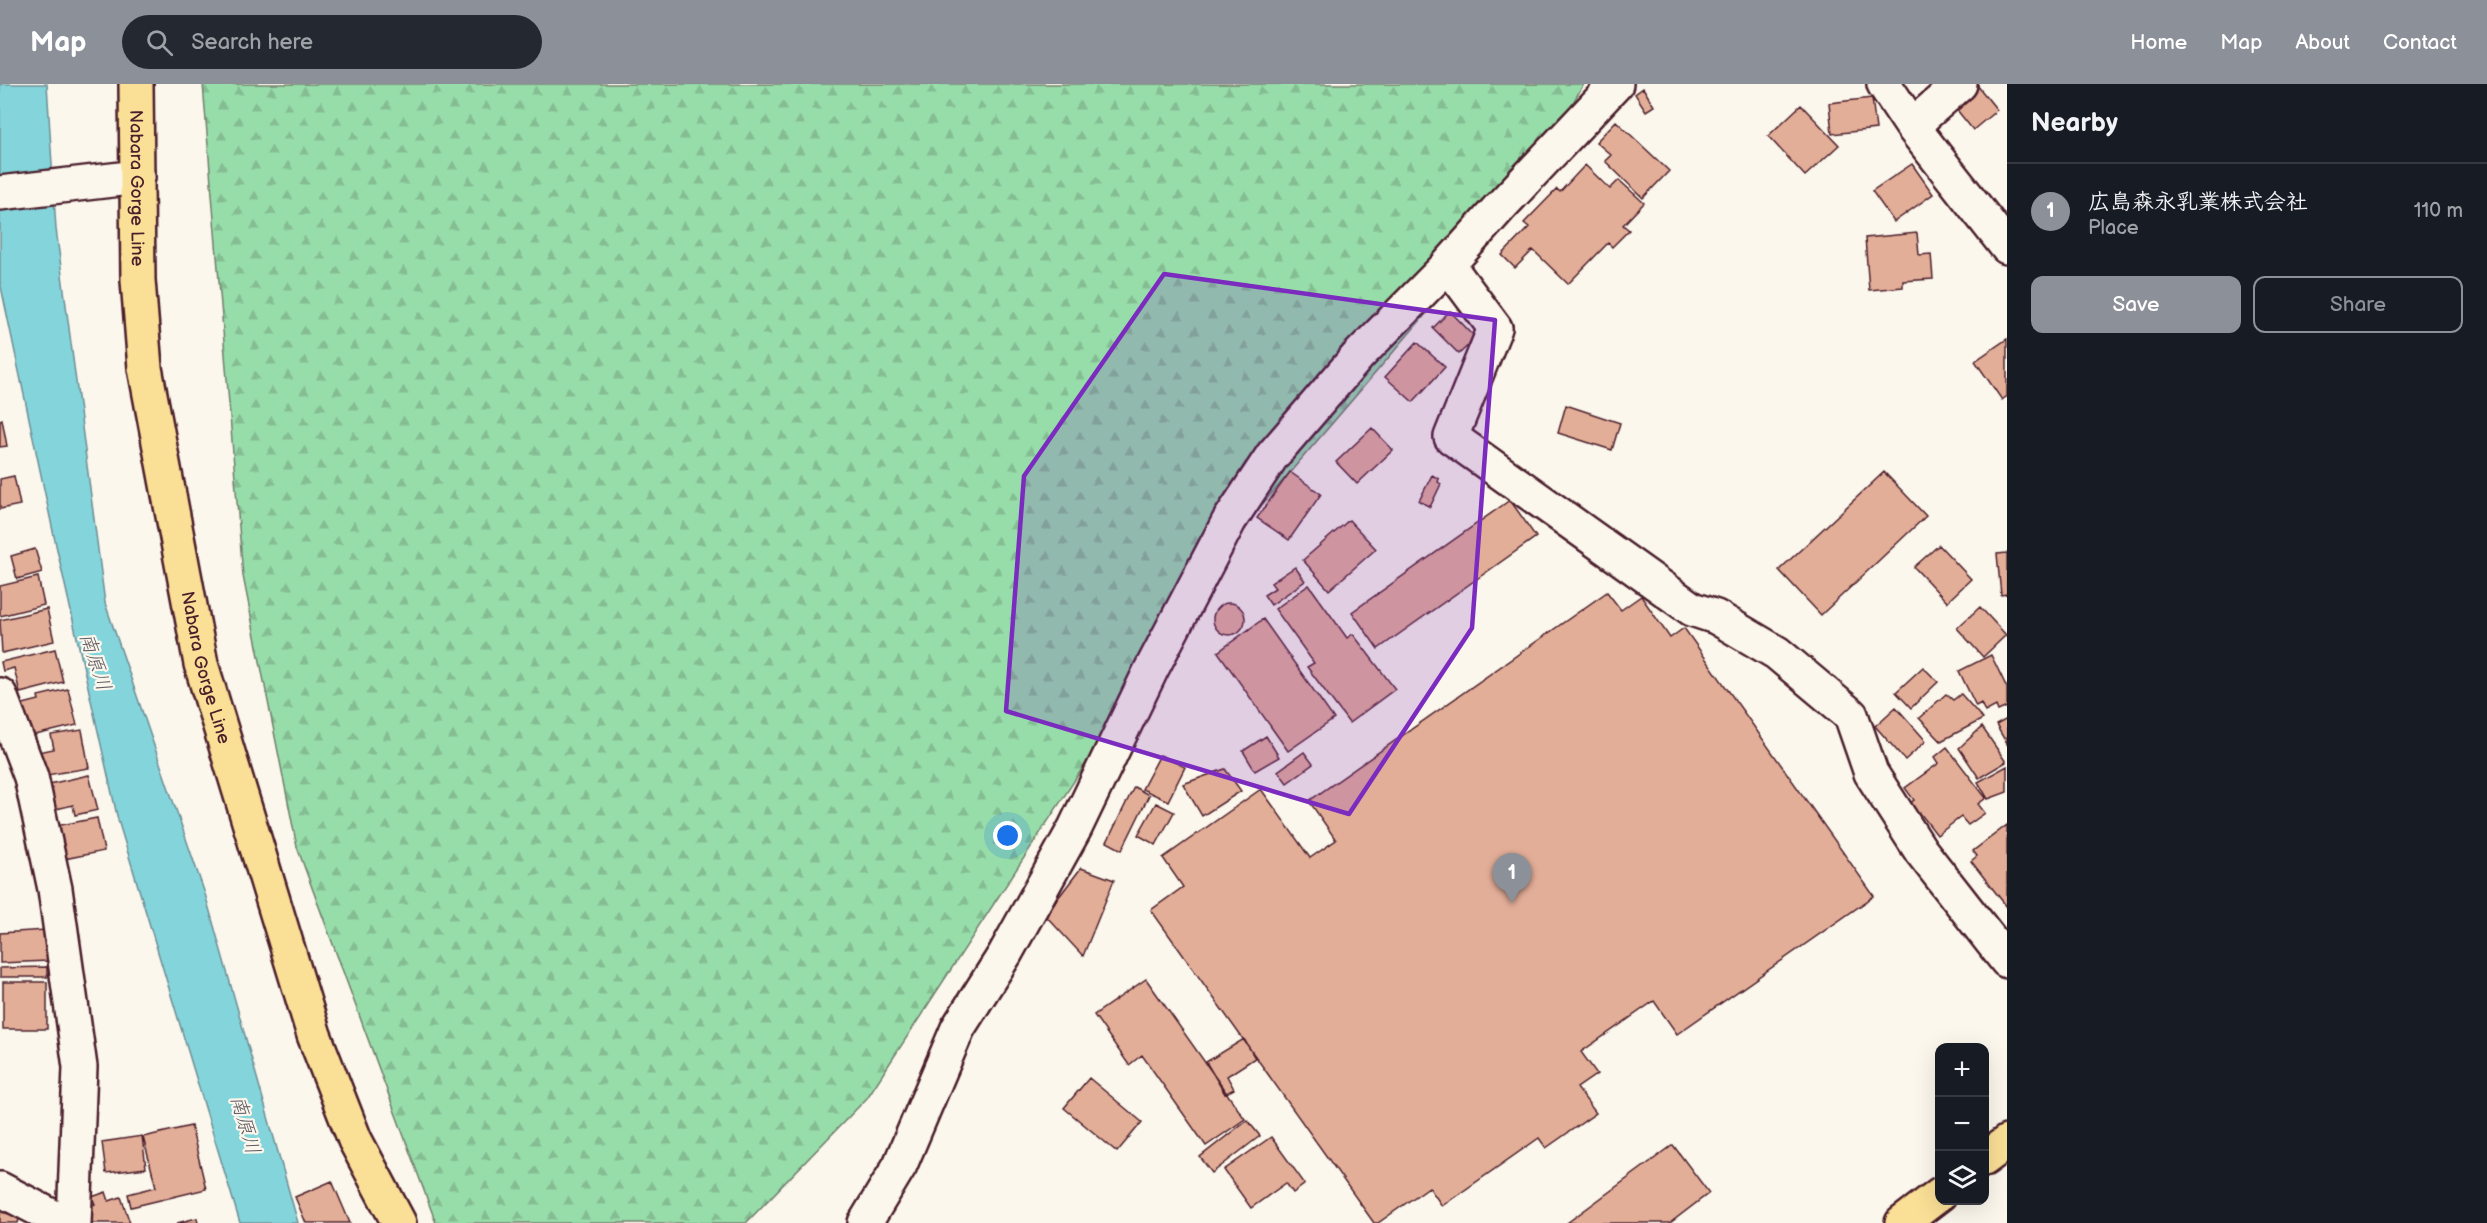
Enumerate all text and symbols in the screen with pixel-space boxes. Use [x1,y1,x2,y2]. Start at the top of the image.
search box [122,15,542,69]
text: Map [30,26,86,59]
icon: search [143,26,176,59]
text: Search here [191,29,313,56]
text: Home [2130,30,2187,55]
text: Map [2220,30,2262,55]
text: About [2295,30,2350,55]
text: Contact [2383,30,2457,55]
text: Nearby [2031,108,2118,139]
street label: Nabara Gorge Line [126,110,148,267]
text: 広島森永乳業株式会社 [2088,189,2308,216]
text: 1 [2046,199,2055,223]
text: 110 m [2414,199,2463,223]
text: Place [2088,216,2139,240]
button: Save [2031,276,2241,333]
button: Share [2253,276,2463,333]
street label: Nabara Gorge Line [177,589,235,747]
water label: 南原川 [74,630,116,694]
your location [993,821,1022,850]
pin: 1 [1492,854,1532,903]
map controls [1935,1043,1989,1205]
button: + [1935,1043,1989,1097]
water label: 南原川 [225,1093,265,1157]
button: − [1935,1097,1989,1151]
button: layers [1935,1151,1989,1205]

